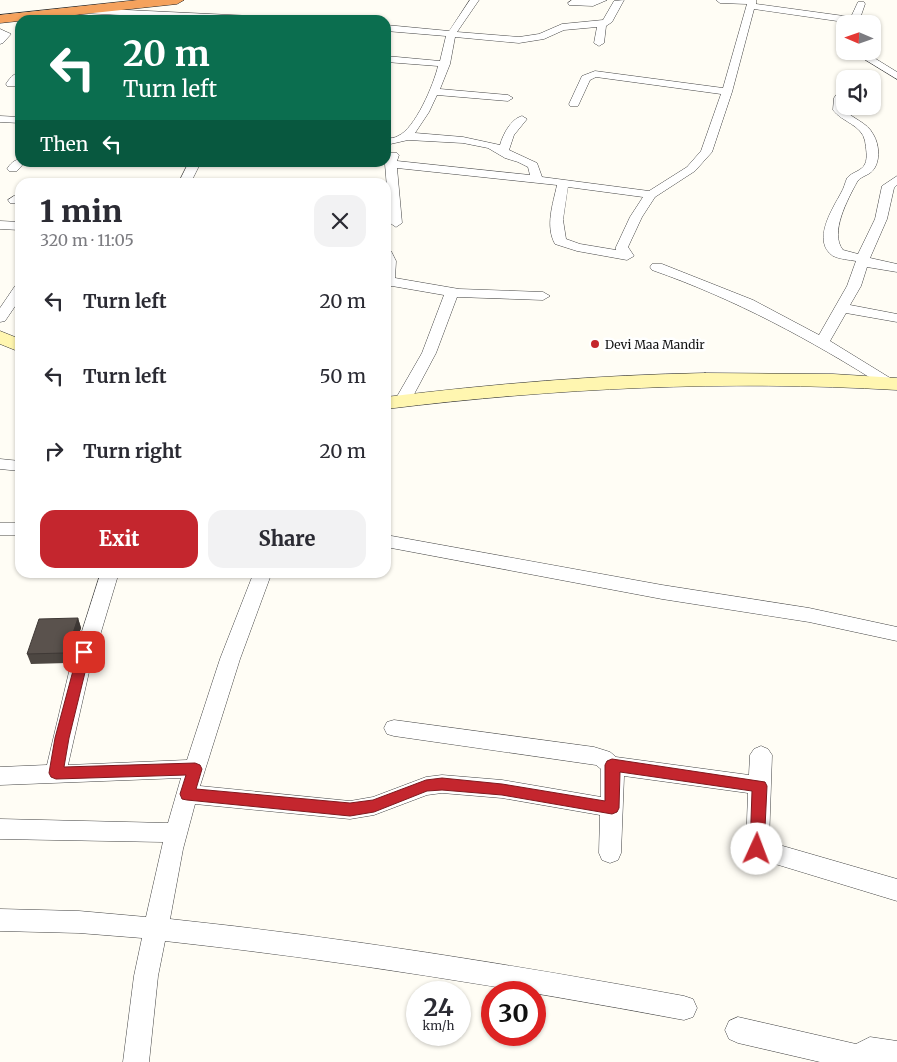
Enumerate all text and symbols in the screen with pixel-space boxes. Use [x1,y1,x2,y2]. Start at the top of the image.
north arrow [836,15,881,60]
map controls [836,15,881,115]
text: 20 m [123,32,210,76]
icon: left [40,35,105,100]
button: sound [836,70,881,115]
text: Turn left [123,75,217,103]
icon: left [98,130,126,158]
text: Then [40,132,88,156]
text: 1 min [40,192,122,230]
button: close [314,195,366,247]
text: 320 m · 11:05 [40,230,134,250]
icon: left [40,287,68,315]
text: Turn left [83,289,167,313]
text: 20 m [319,289,366,313]
place label: Devi Maa Mandir [605,337,705,352]
marker: Devi Maa Mandir [589,338,601,350]
icon: left [40,362,68,390]
text: Turn left [83,364,167,388]
text: 50 m [320,364,366,388]
icon: right [40,437,68,465]
text: Turn right [83,439,182,463]
text: 20 m [319,439,366,463]
button: Exit [40,510,198,568]
button: Share [208,510,366,568]
pin [63,631,105,673]
icon: arrive [70,638,98,666]
position arrow [730,822,782,874]
speed limit sign: 30 [481,981,546,1046]
text: 24 [423,991,454,1023]
text: km/h [423,1018,454,1033]

